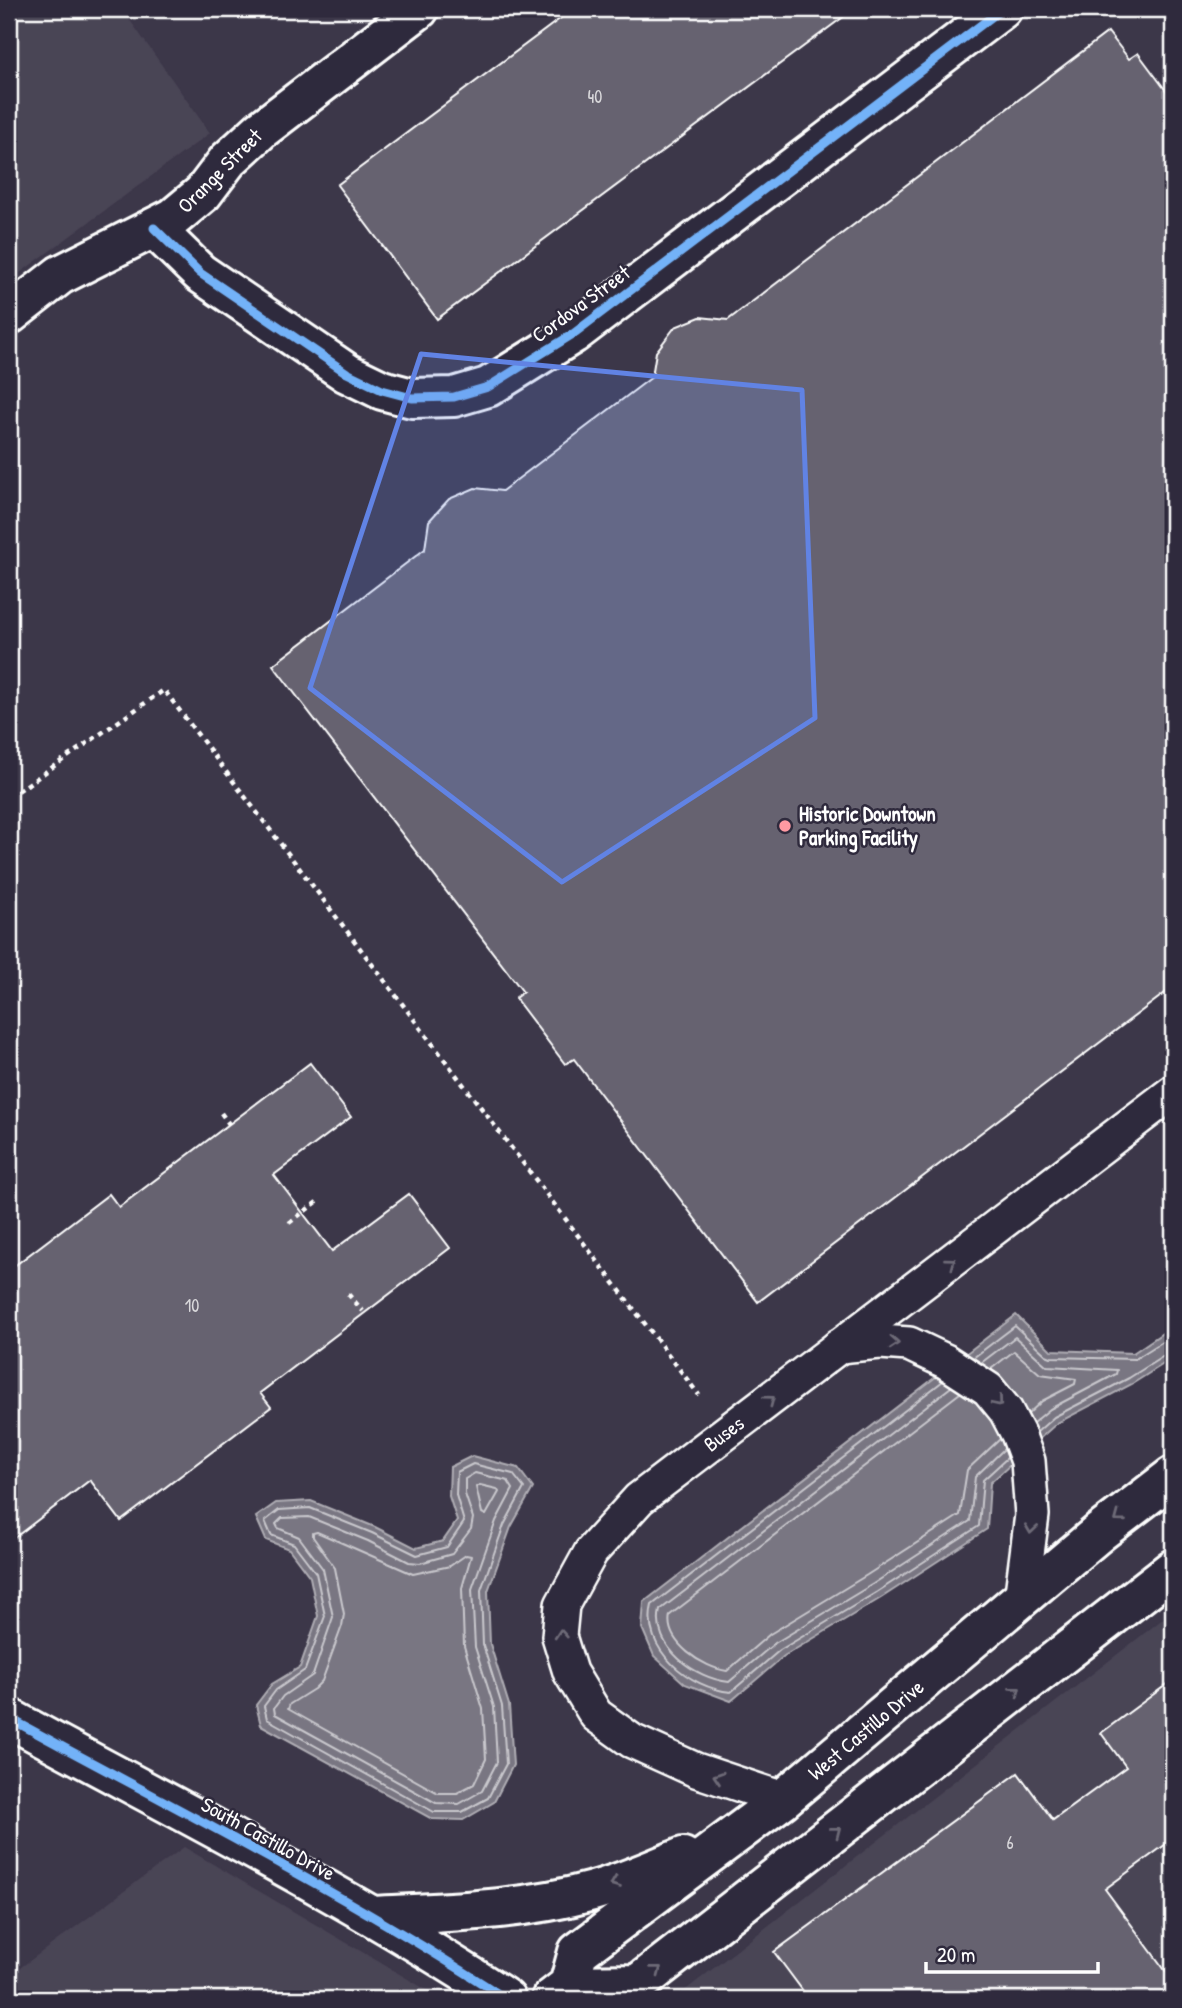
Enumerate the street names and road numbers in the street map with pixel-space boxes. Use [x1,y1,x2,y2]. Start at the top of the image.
street label: Orange Street [171,121,269,219]
street label: Cordova Street [526,258,636,349]
street label: Buses [698,1409,750,1458]
street label: West Castillo Drive [802,1673,930,1787]
street label: South Castillo Drive [196,1790,340,1887]

